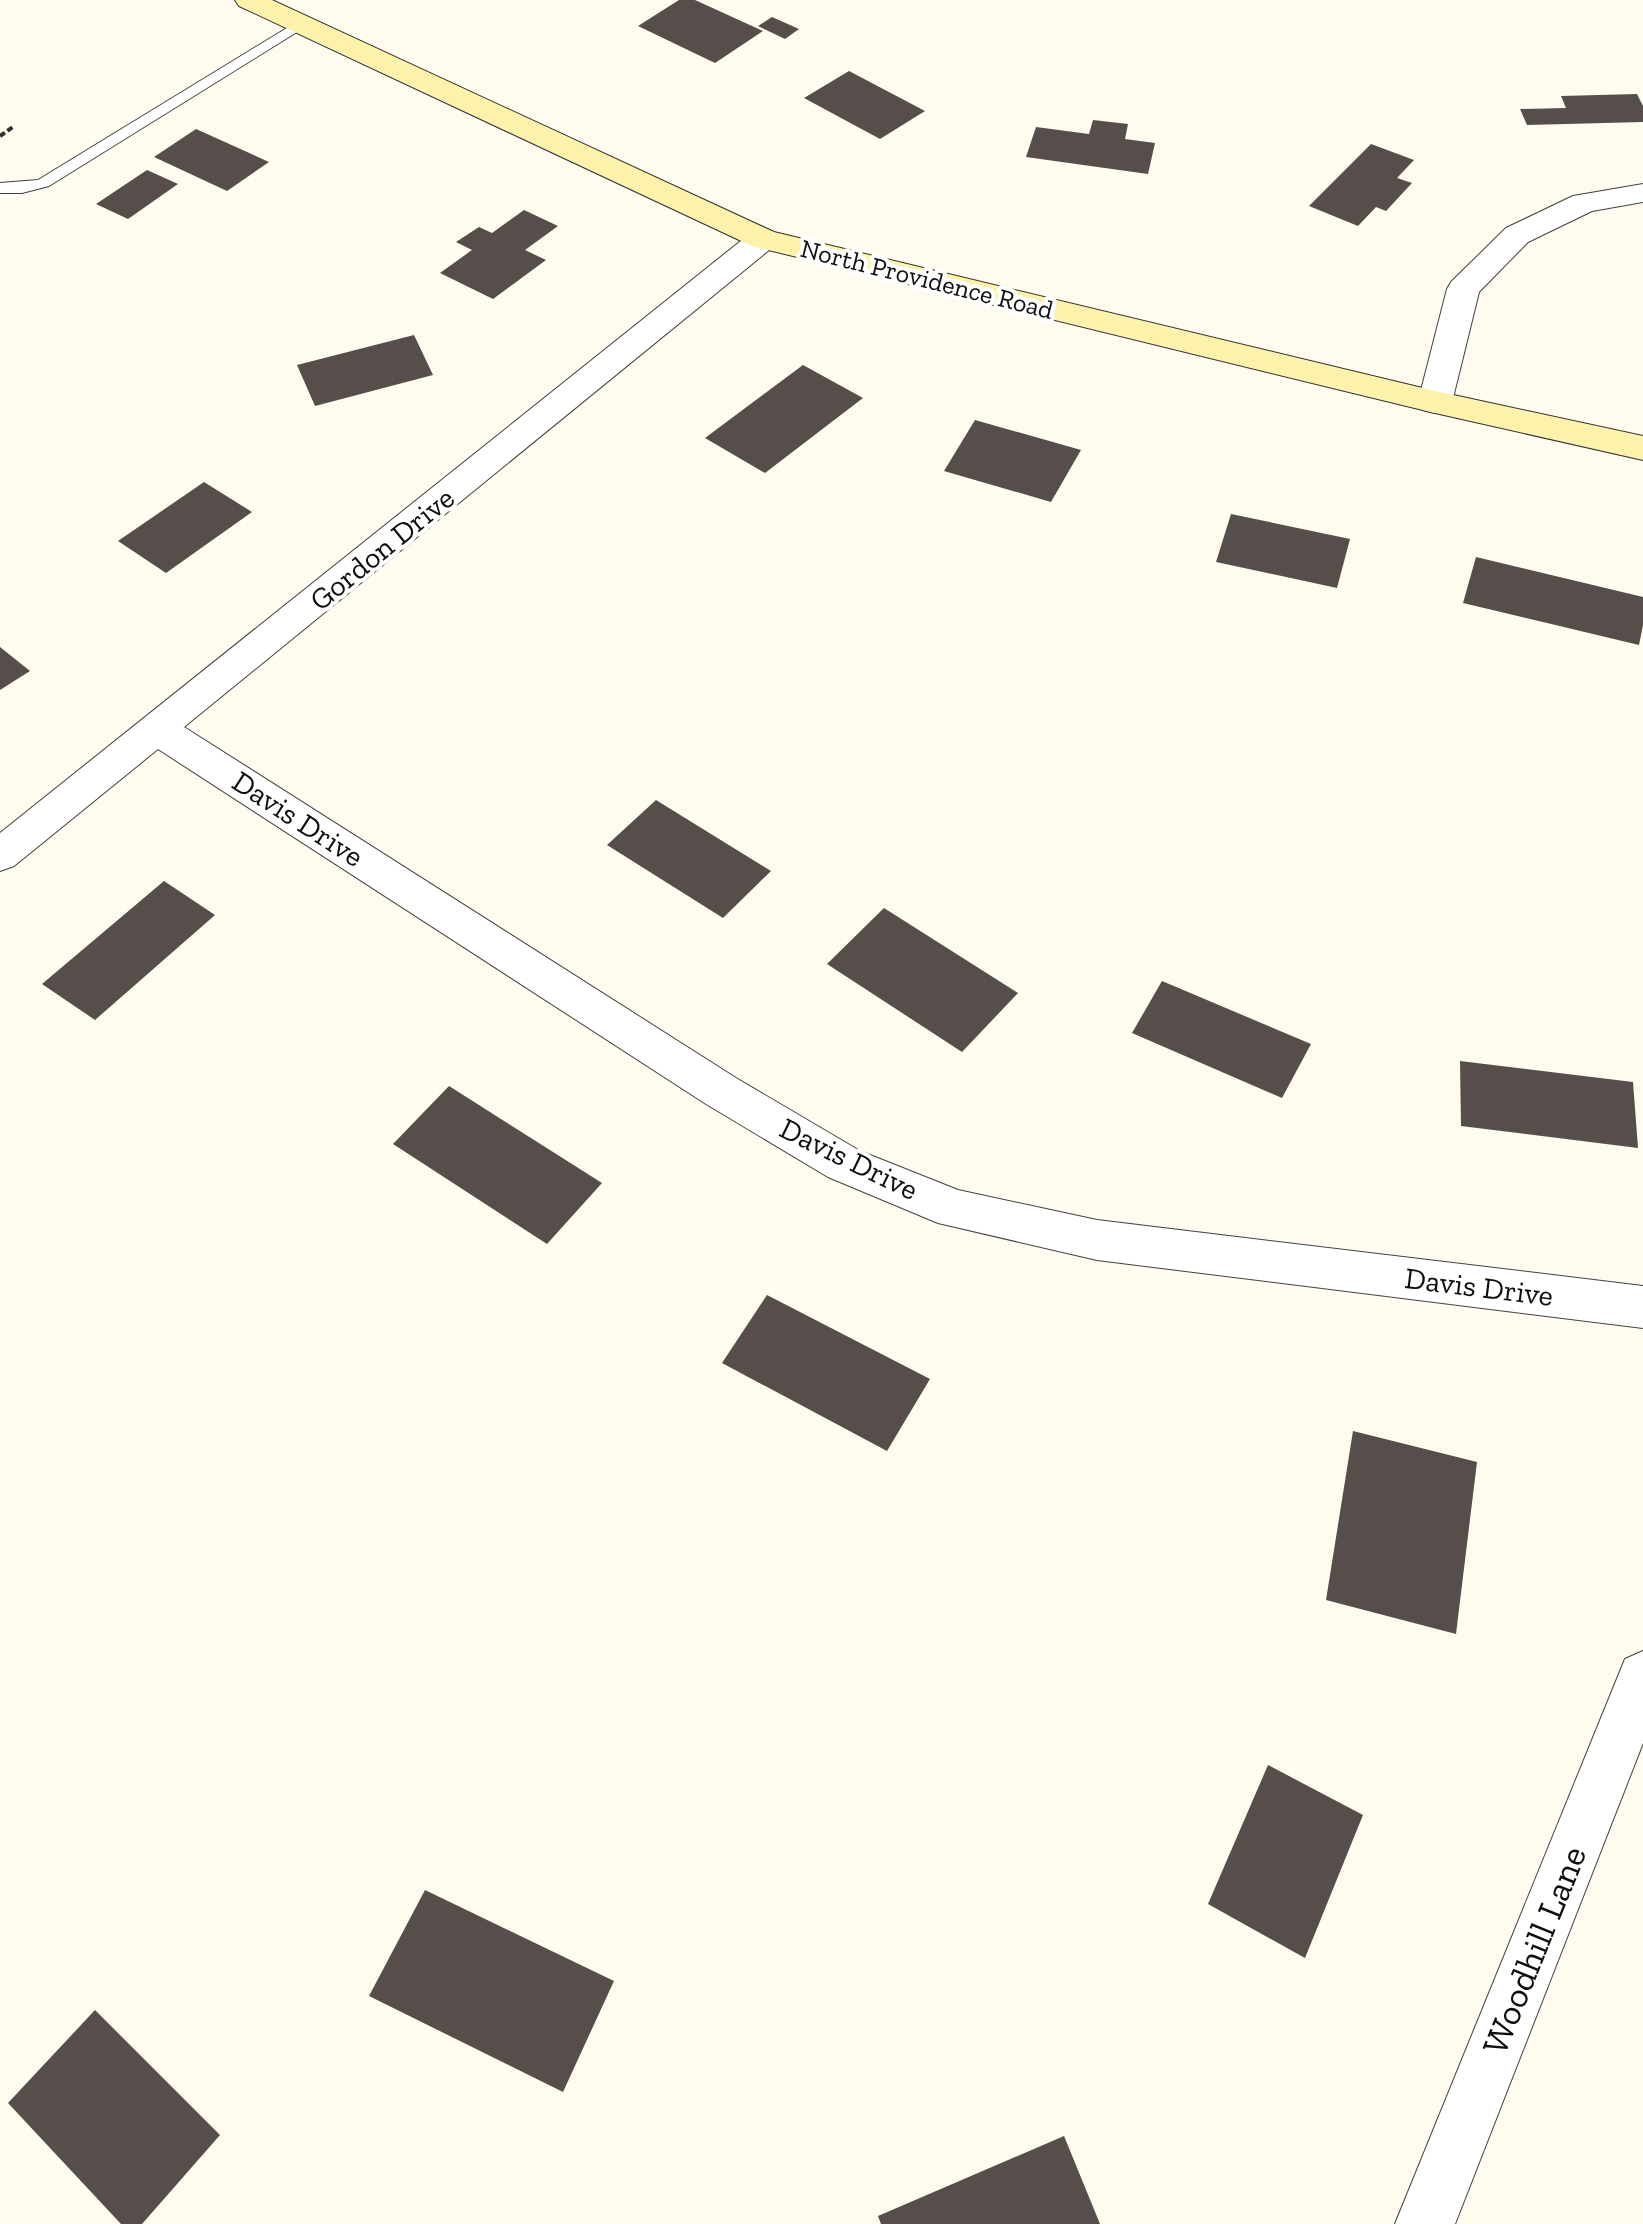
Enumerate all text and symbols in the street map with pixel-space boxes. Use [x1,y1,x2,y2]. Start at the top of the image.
street label: North Providence Road [797,232,1057,326]
street label: Gordon Drive [303,480,461,618]
street label: Davis Drive [226,763,370,875]
street label: Davis Drive [774,1110,924,1208]
street label: Davis Drive [1403,1260,1555,1314]
street label: Woodhill Lane [1473,1840,1595,2060]

